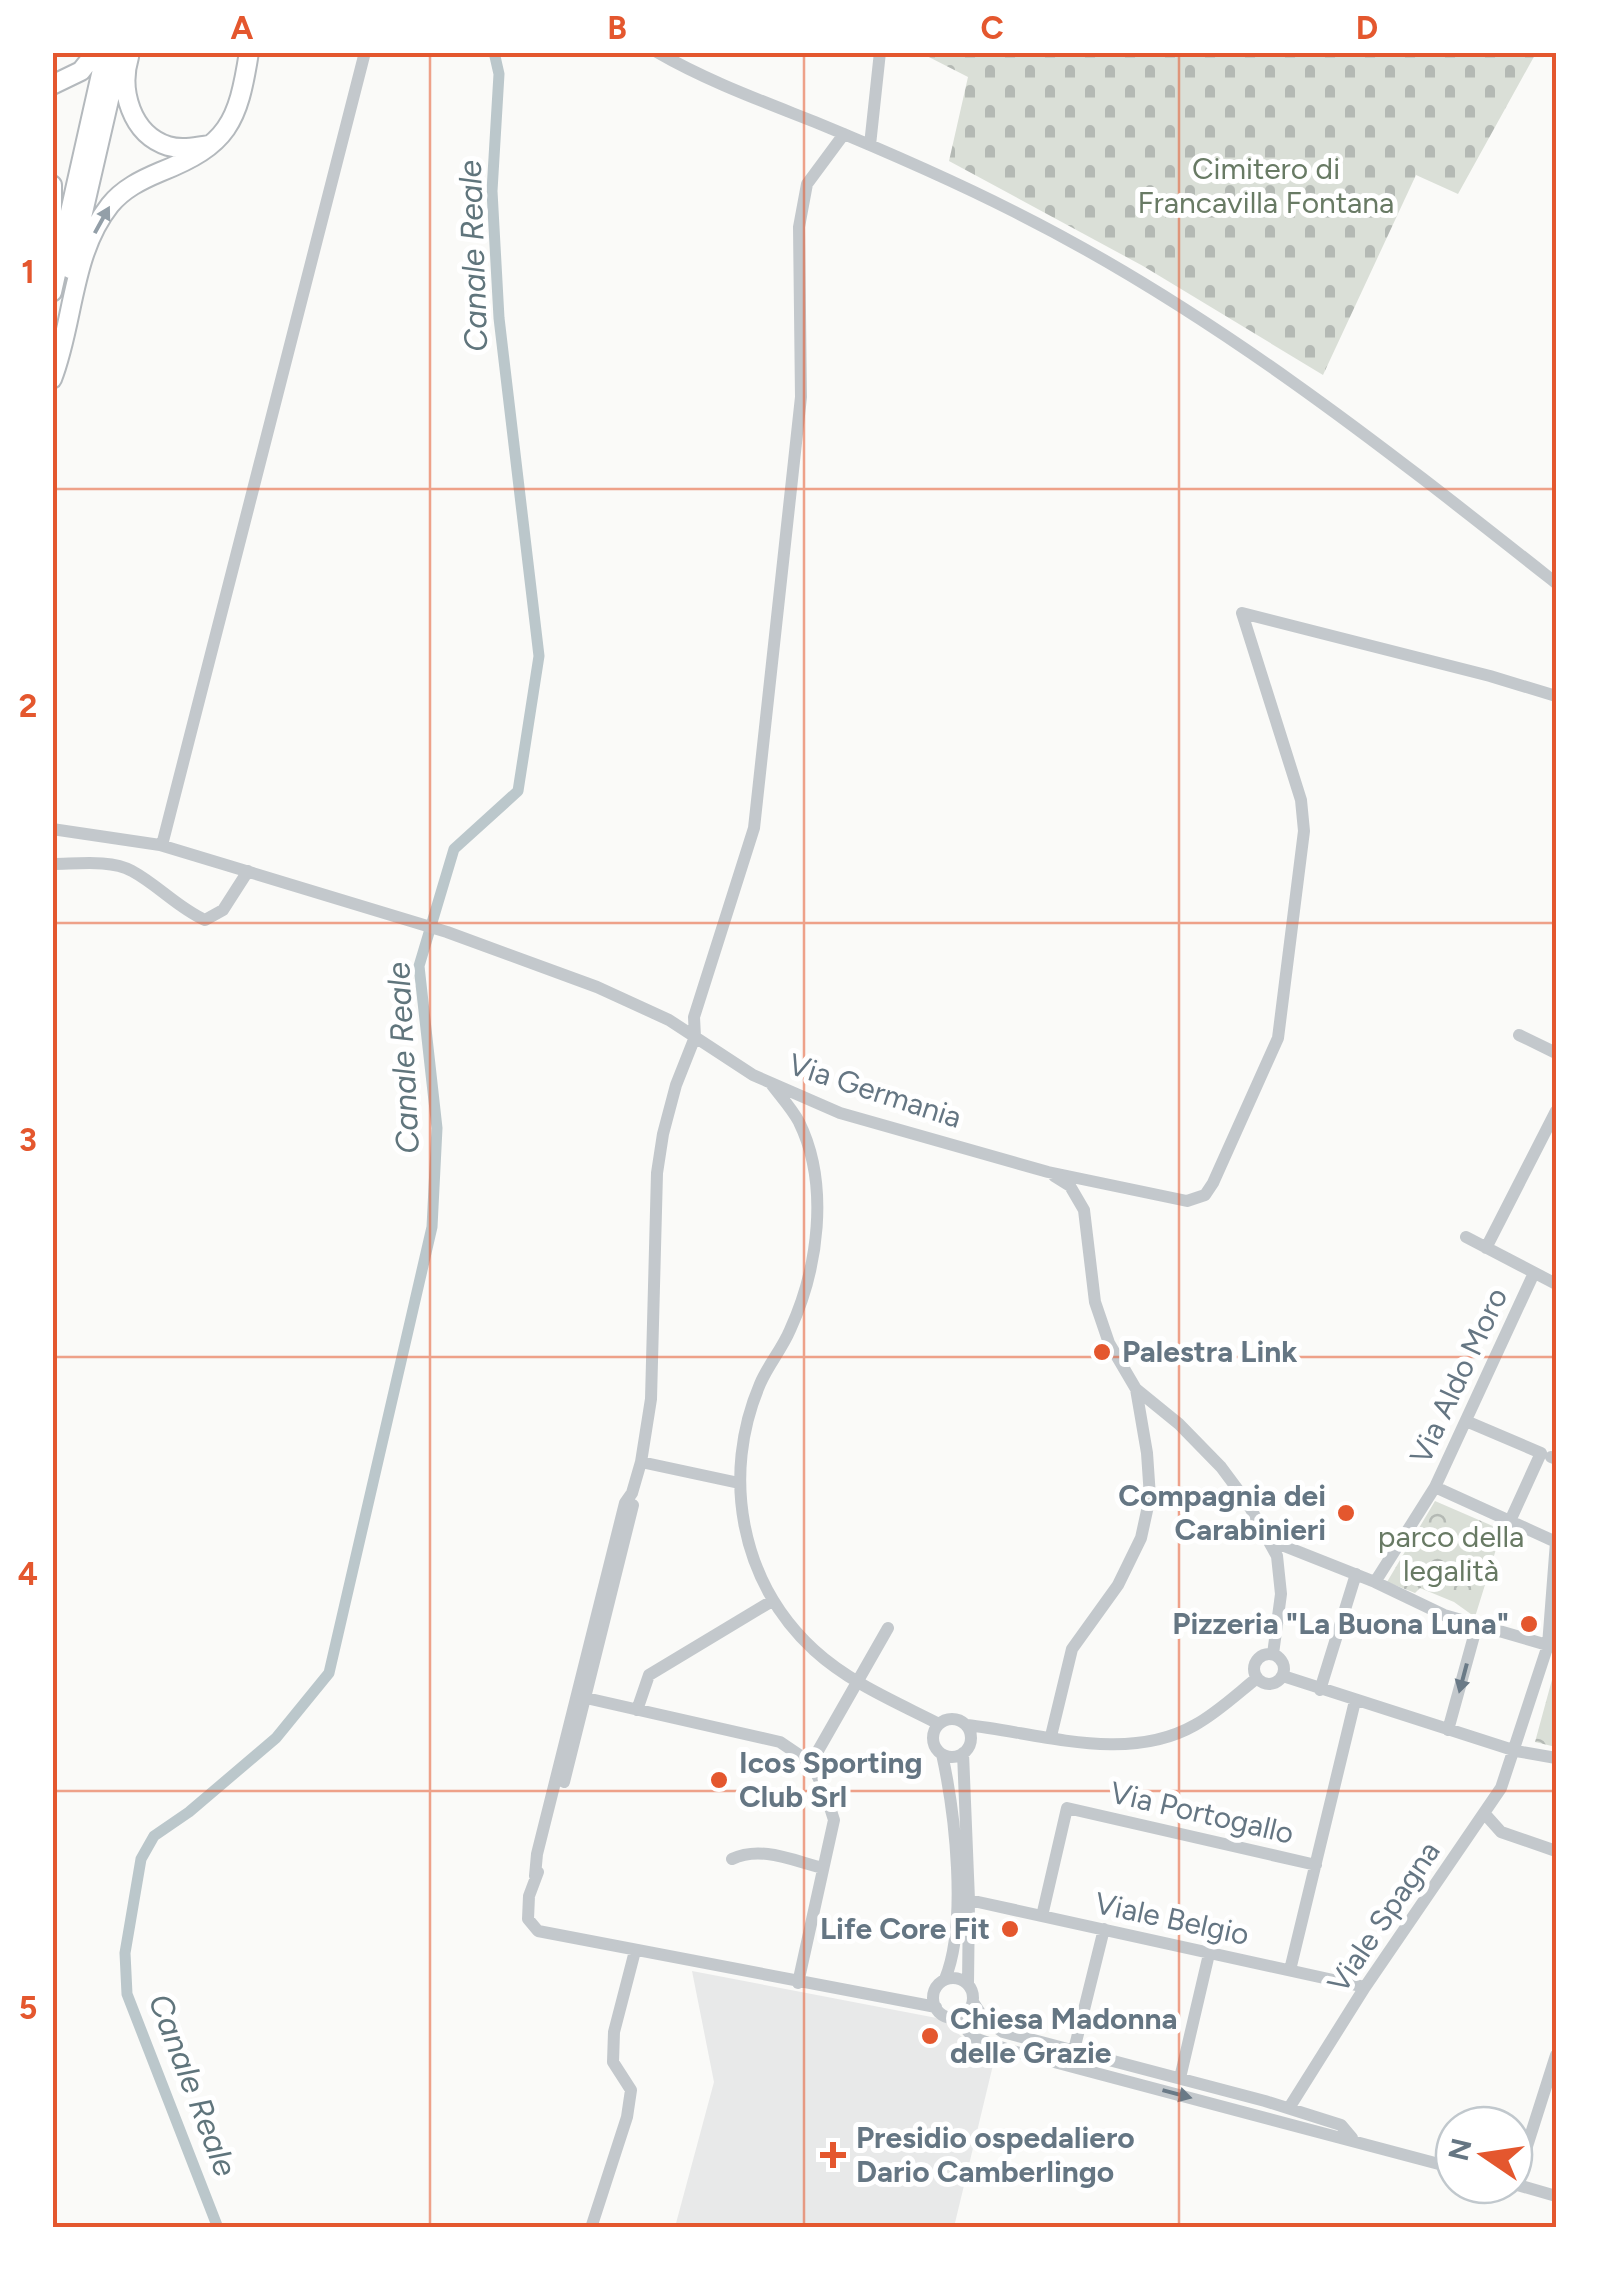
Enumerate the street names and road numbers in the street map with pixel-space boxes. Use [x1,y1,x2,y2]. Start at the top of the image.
street label: Via Germania [784,1045,966,1136]
street label: Via Aldo Moro [1402,1282,1515,1470]
street label: Via Portogallo [1107,1773,1297,1852]
street label: Viale Spagna [1319,1834,1448,1999]
street label: Viale Belgio [1092,1884,1253,1953]

